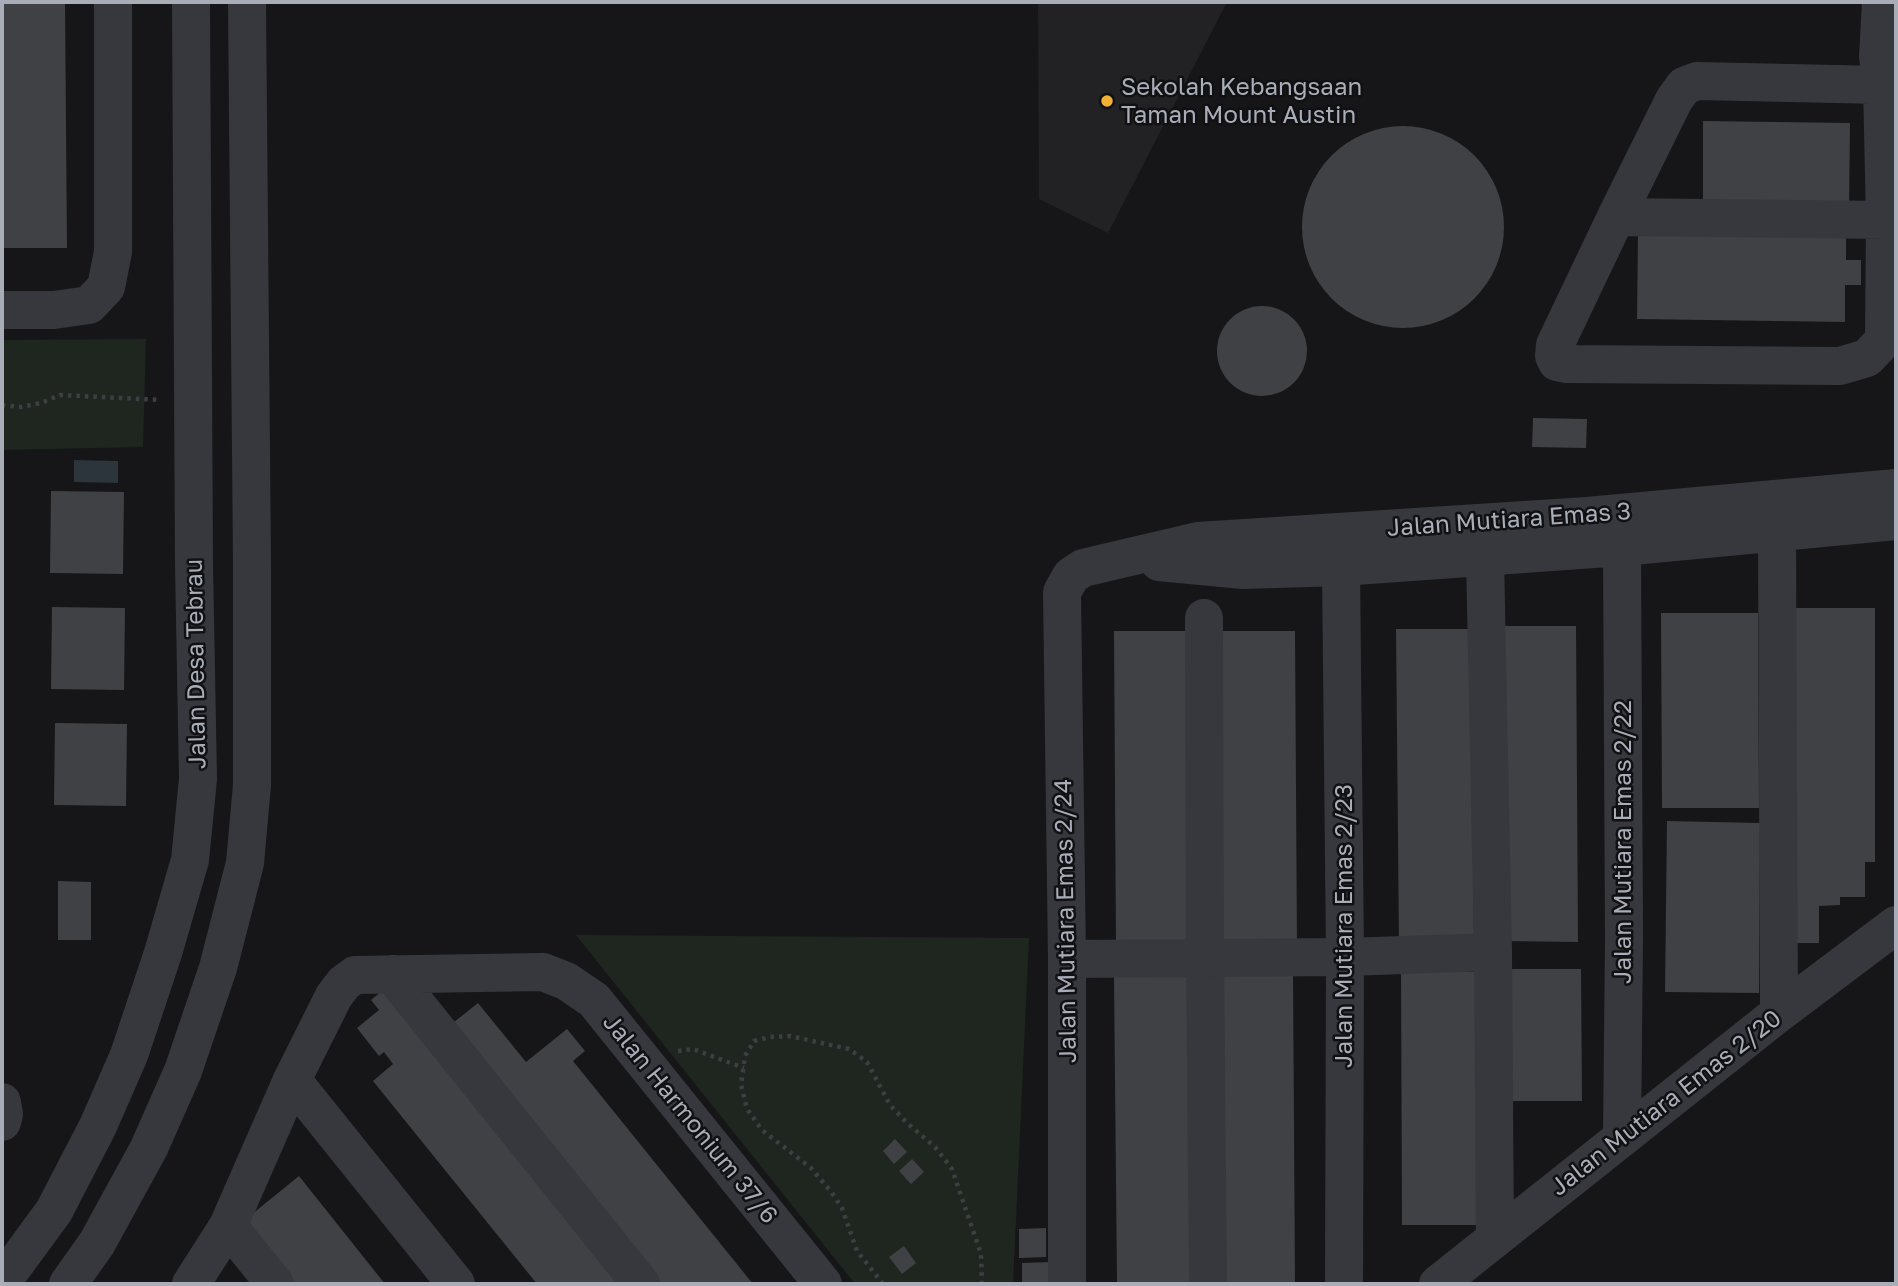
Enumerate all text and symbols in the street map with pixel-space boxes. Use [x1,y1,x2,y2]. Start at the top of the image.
place label: Sekolah Kebangsaan Taman Mount Austin [1121,73,1362,129]
marker: Sekolah Kebangsaan Taman Mount Austin [1099,93,1115,109]
street label: Jalan Mutiara Emas 3 [1386,497,1632,543]
street label: Jalan Desa Tebrau [180,559,212,769]
street label: Jalan Mutiara Emas 2/22 [1609,700,1637,984]
street label: Jalan Mutiara Emas 2/24 [1049,779,1083,1063]
street label: Jalan Mutiara Emas 2/23 [1330,784,1358,1068]
street label: Jalan Mutiara Emas 2/20 [1545,1004,1787,1202]
street label: Jalan Harmonium 37/6 [597,1008,783,1230]

